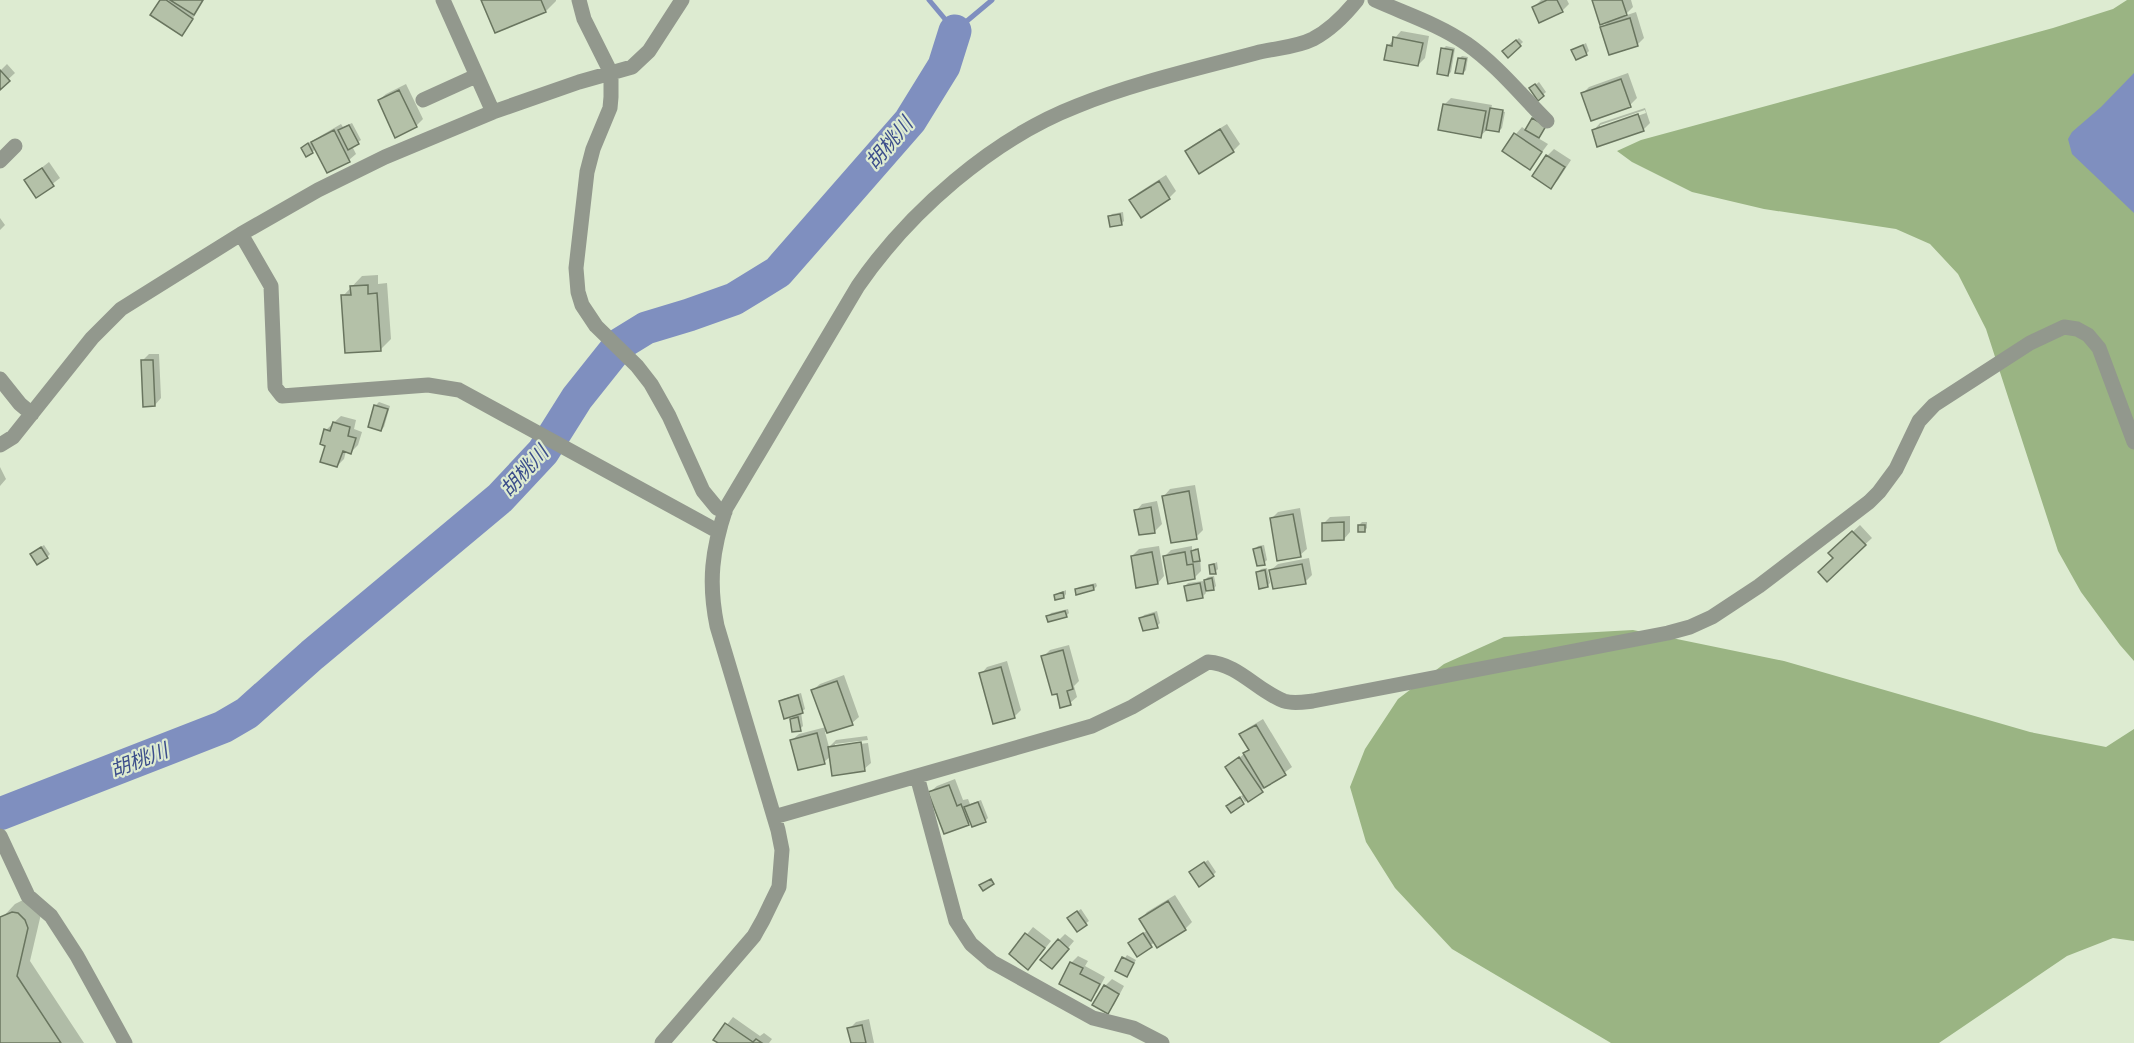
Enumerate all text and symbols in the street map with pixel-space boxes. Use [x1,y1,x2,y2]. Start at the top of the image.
water label: 胡桃川 [861,111,919,174]
water label: 胡桃川 [495,439,554,501]
water label: 胡桃川 [107,737,173,782]

